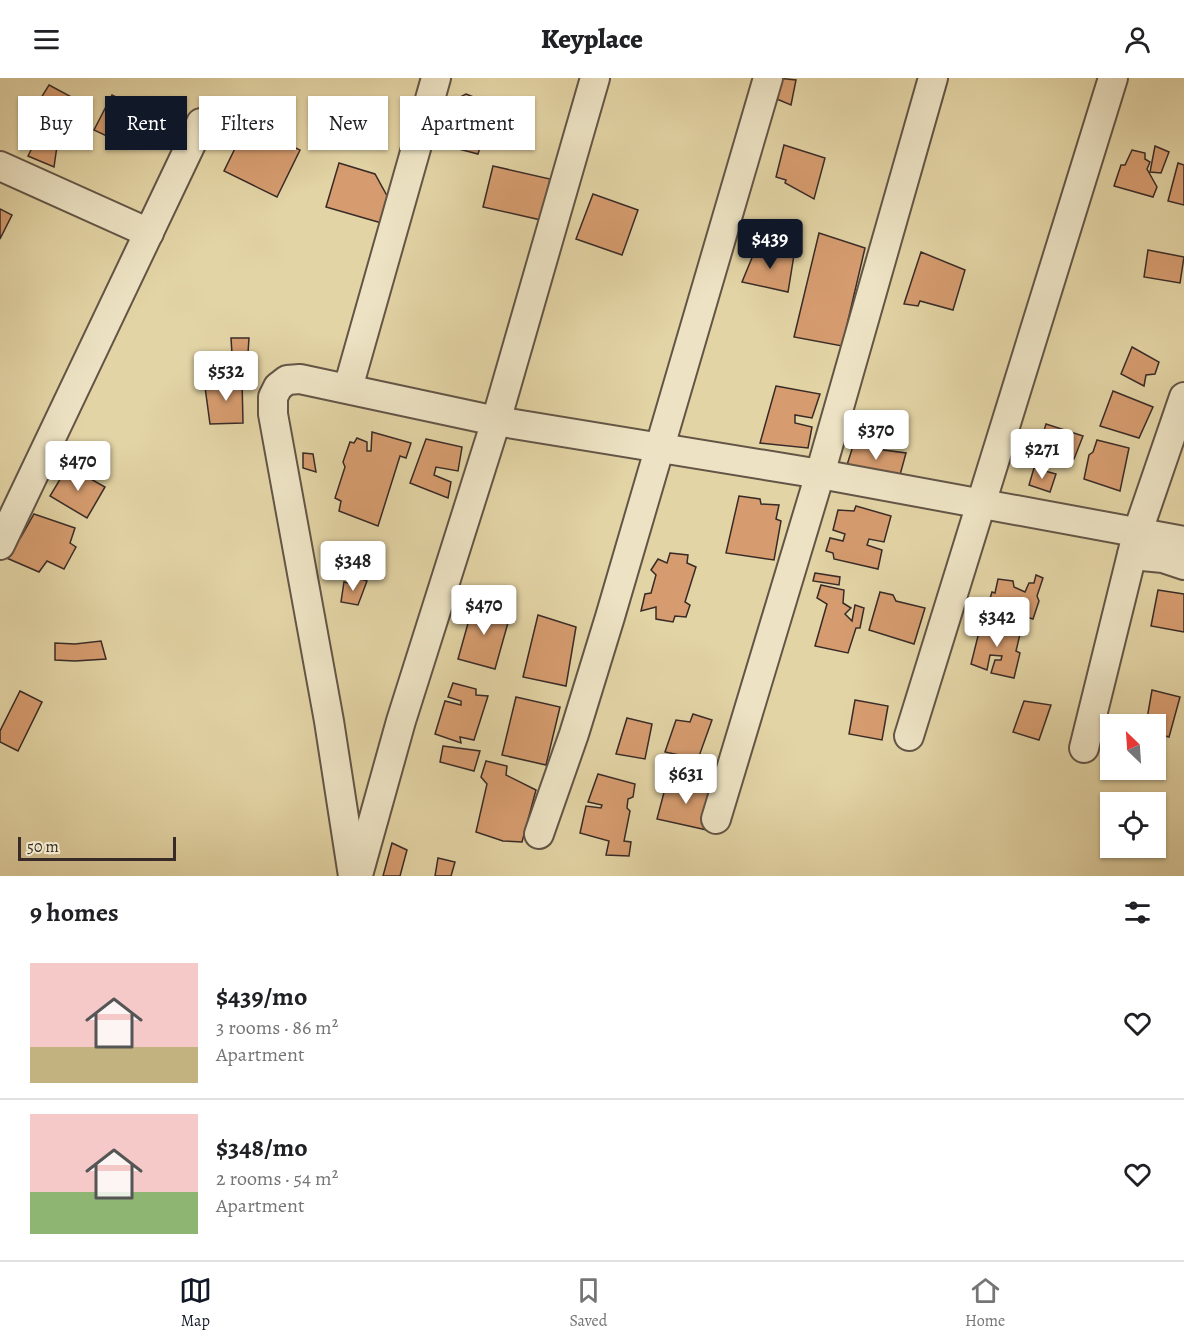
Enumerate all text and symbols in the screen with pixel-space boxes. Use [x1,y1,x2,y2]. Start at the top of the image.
text: Keyplace [541,21,643,57]
icon: menu [30,23,63,56]
icon: person [1121,23,1154,56]
chip: Buy [18,96,93,150]
chip: Rent [105,96,187,150]
chip: Filters [199,96,296,150]
chip: New [308,96,388,150]
chip: Apartment [400,96,535,150]
pin: $439 [734,219,806,270]
text: $439 [752,225,788,252]
pin: $532 [190,351,262,402]
text: $532 [208,357,244,384]
pin: $370 [840,410,912,461]
text: $370 [858,416,894,443]
pin: $271 [1006,429,1078,480]
text: $271 [1025,435,1059,462]
pin: $470 [42,441,114,492]
text: $470 [59,447,97,474]
pin: $348 [317,541,389,592]
text: $348 [335,547,371,574]
pin: $470 [448,585,520,636]
text: $470 [465,591,503,618]
pin: $342 [961,597,1033,648]
text: $342 [979,603,1015,630]
north arrow [1100,714,1166,780]
map controls [1100,714,1166,858]
pin: $631 [650,754,722,805]
text: $631 [669,760,703,787]
button: locate [1100,792,1166,858]
scale bar [18,834,176,862]
text: 50 m [27,836,59,858]
text: 9 homes [30,895,119,930]
icon: filters [1121,896,1154,929]
text: $439/mo [216,979,307,1014]
icon: home [78,987,150,1059]
icon: heart [1121,1007,1154,1040]
text: 3 rooms · 86 m² [216,1014,338,1041]
text: Apartment [216,1041,305,1068]
text: $348/mo [216,1130,308,1165]
icon: home [78,1138,150,1210]
icon: heart [1121,1158,1154,1191]
text: 2 rooms · 54 m² [216,1165,338,1192]
text: Apartment [216,1192,305,1219]
tab: Map [179,1274,212,1332]
tab: Saved [569,1274,607,1332]
tab: Home [965,1274,1005,1332]

